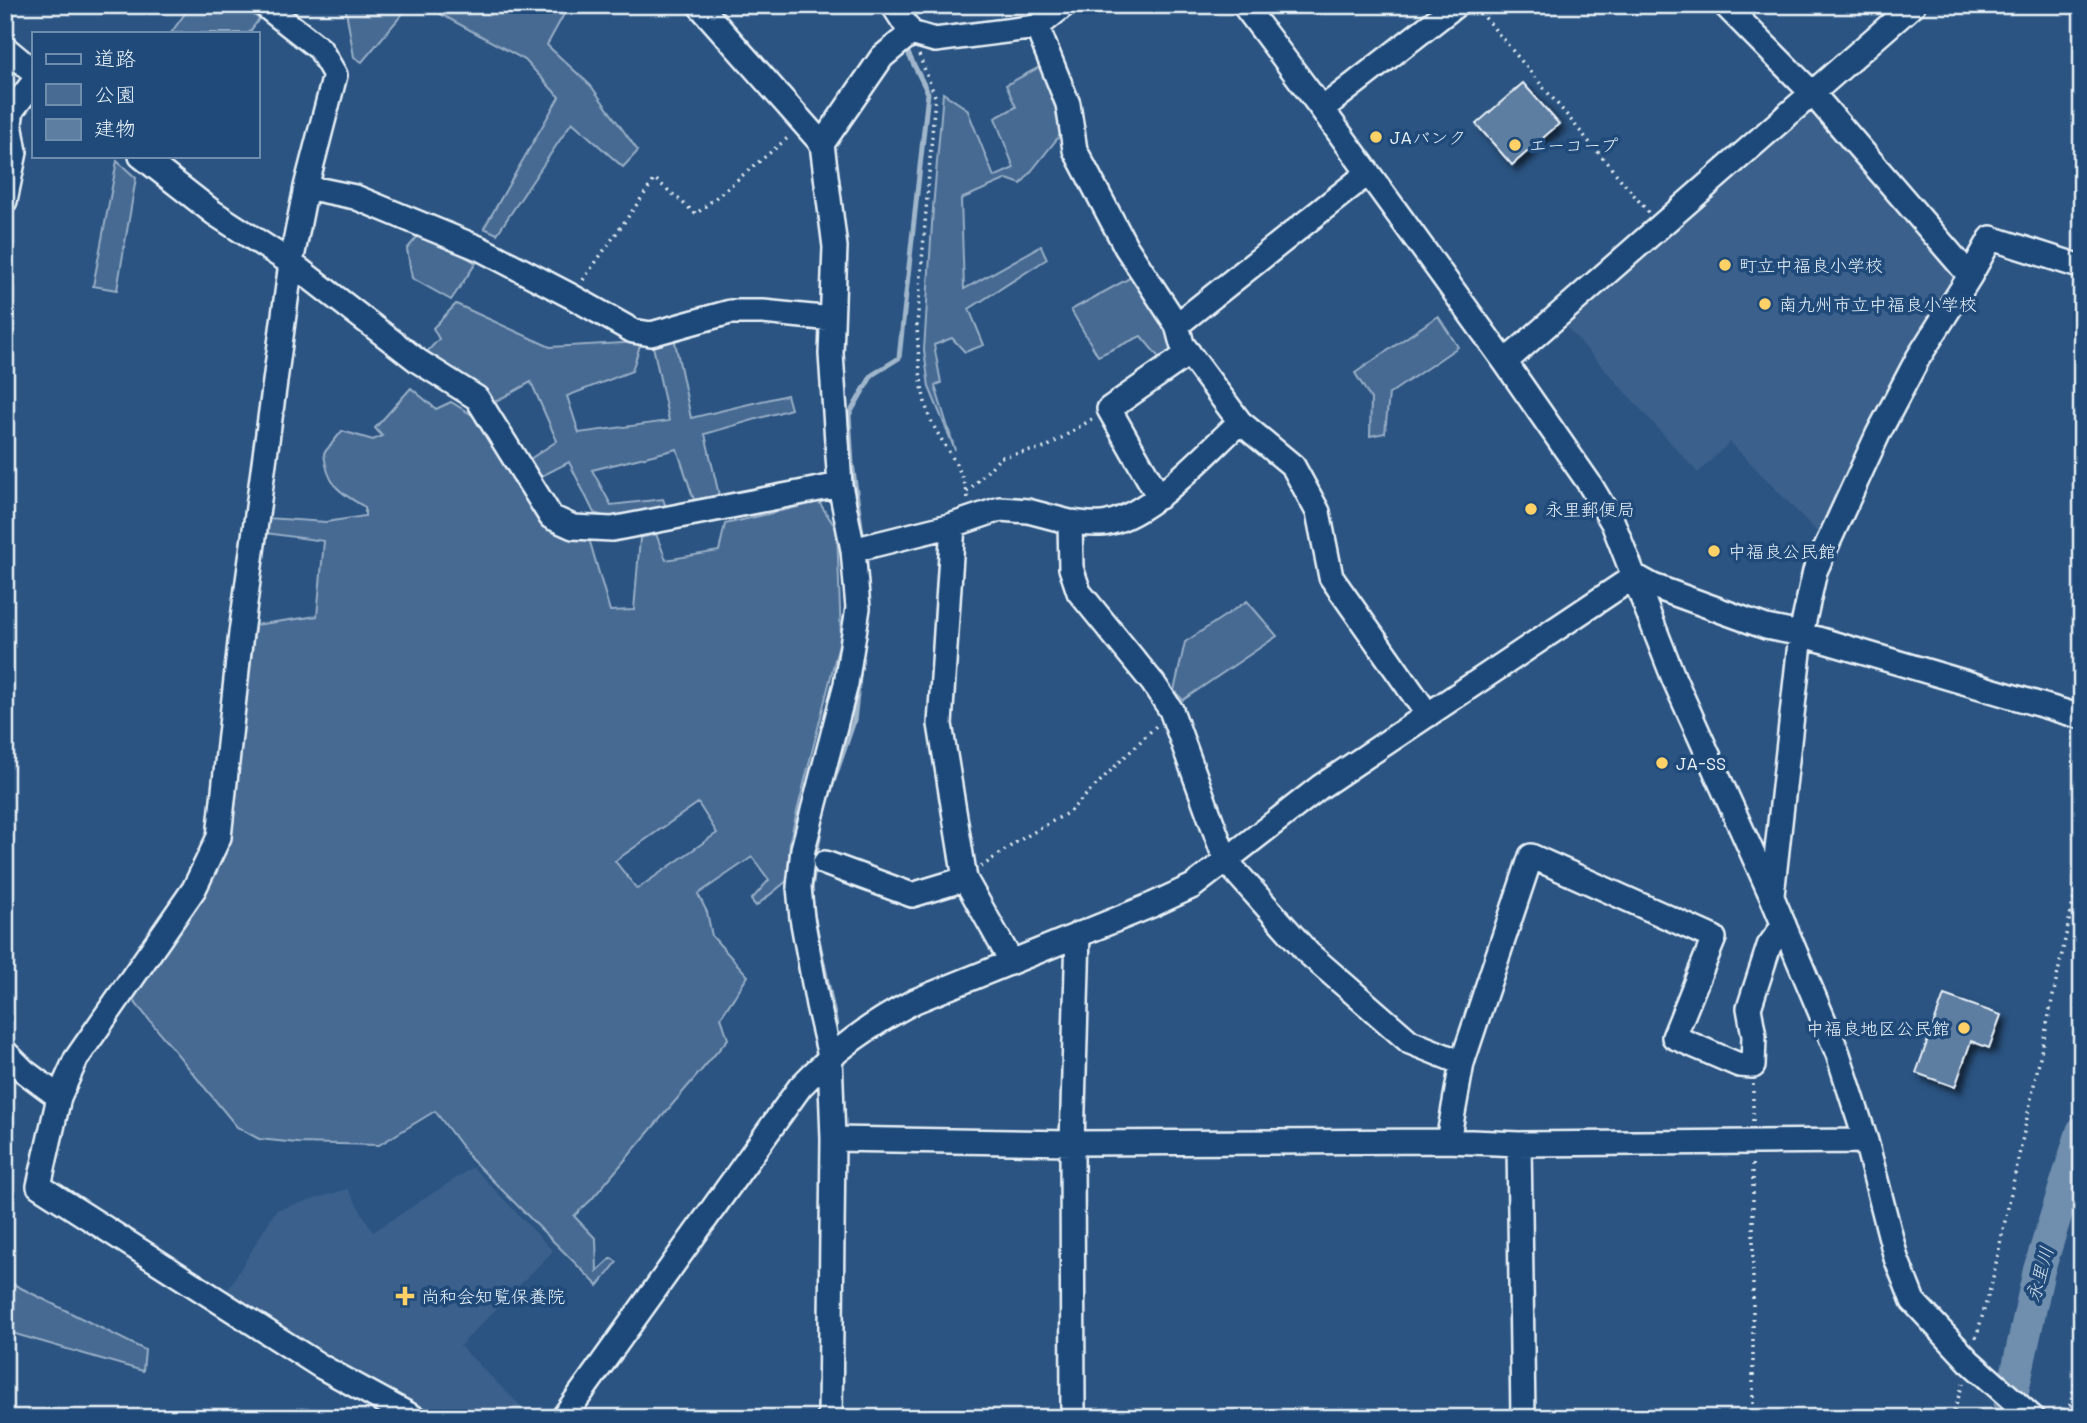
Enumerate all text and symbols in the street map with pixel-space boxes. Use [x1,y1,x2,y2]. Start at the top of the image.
legend [32,32,259,158]
text: 道路 [94,44,136,71]
text: 公園 [94,80,136,107]
text: 建物 [94,114,136,141]
place label: JAバンク [1390,125,1466,149]
marker: JAバンク [1368,129,1384,145]
place label: エーコープ [1529,133,1618,157]
marker: エーコープ [1507,137,1523,153]
place label: 町立中福良小学校 [1739,253,1883,277]
marker: 町立中福良小学校 [1717,257,1733,273]
place label: 南九州市立中福良小学校 [1779,292,1977,316]
marker: 南九州市立中福良小学校 [1757,296,1773,312]
place label: 永里郵便局 [1545,497,1635,521]
marker: 永里郵便局 [1523,501,1539,517]
place label: 中福良公民館 [1728,539,1836,563]
marker: 中福良公民館 [1706,543,1722,559]
place label: JA-SS [1676,751,1726,775]
marker: JA-SS [1654,755,1670,771]
place label: 中福良地区公民館 [1806,1016,1950,1040]
marker: 中福良地区公民館 [1956,1020,1972,1036]
water label: 永里川 [2020,1243,2058,1305]
place label: 尚和会知覧保養院 [421,1284,565,1308]
marker: 尚和会知覧保養院 [395,1286,415,1306]

